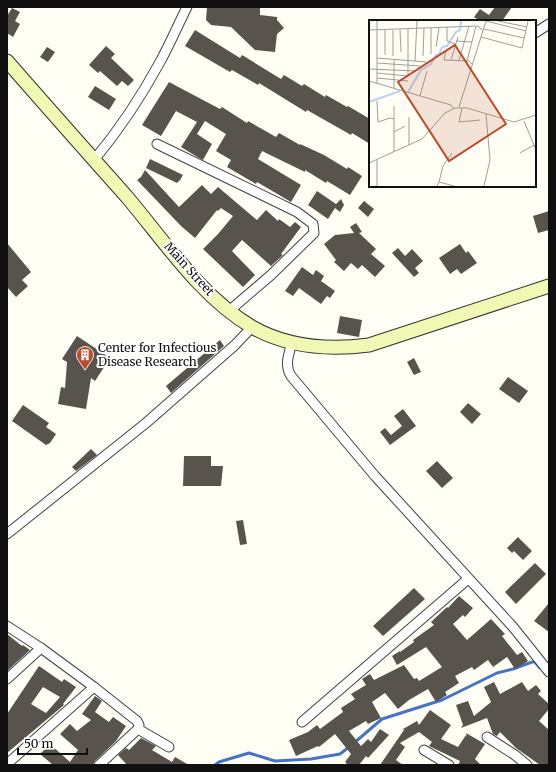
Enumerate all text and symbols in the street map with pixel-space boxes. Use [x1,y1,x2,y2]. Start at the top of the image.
inset map [369,20,536,187]
street label: Main Street [161,239,218,299]
place label: Center for Infectious Disease Research [98,340,216,369]
building icon: Center for Infectious Disease Research [75,345,95,370]
scale bar [18,730,87,756]
text: 50 m [24,736,53,751]

